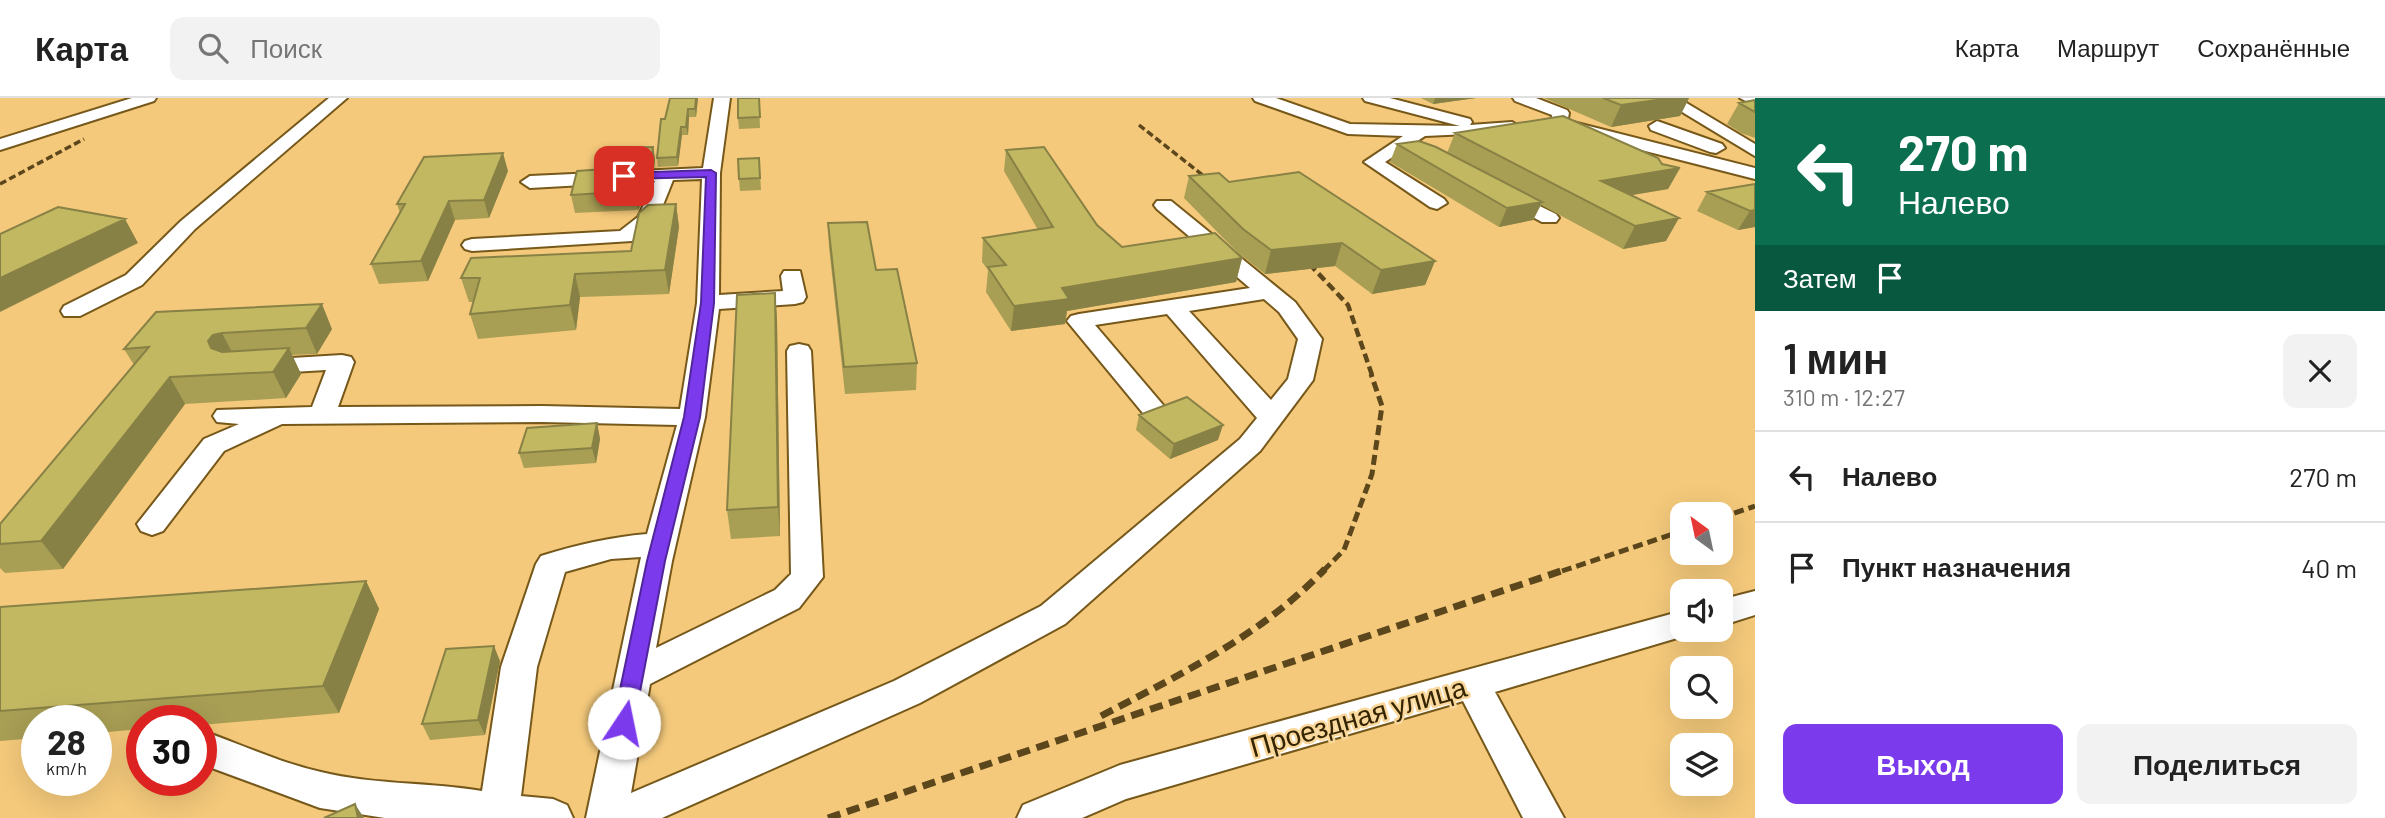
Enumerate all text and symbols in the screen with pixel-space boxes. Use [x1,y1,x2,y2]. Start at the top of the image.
search box [170,17,660,80]
text: Карта [35,28,128,68]
icon: search [194,29,232,67]
text: Поиск [250,32,322,63]
text: Карта [1955,33,2019,62]
text: Маршрут [2057,33,2159,62]
text: Сохранённые [2197,33,2350,62]
text: 270 m [1898,122,2028,181]
icon: left [1783,126,1874,217]
pin [594,146,654,206]
icon: arrive [605,157,643,195]
text: Налево [1898,182,2010,220]
icon: arrive [1871,259,1909,297]
text: Затем [1783,262,1857,293]
text: 1 мин [1783,332,1888,382]
button: close [2283,334,2357,408]
text: 310 m · 12:27 [1783,383,1905,411]
icon: left [1783,458,1821,496]
text: Налево [1842,460,1937,491]
text: 270 m [2289,461,2357,492]
north arrow [1670,502,1732,565]
map controls [1670,502,1733,796]
icon: arrive [1783,549,1821,587]
text: Пункт назначения [1842,551,2071,582]
text: 40 m [2301,552,2357,583]
button: sound [1670,579,1733,642]
button: search [1670,656,1733,719]
street label: Проездная улица [1246,669,1471,763]
position arrow [587,686,661,760]
speed limit sign: 30 [126,705,217,796]
text: 28 [47,720,86,762]
button: Выход [1783,724,2063,804]
button: Поделиться [2077,724,2357,804]
button: layers [1670,733,1733,796]
text: km/h [46,757,87,779]

